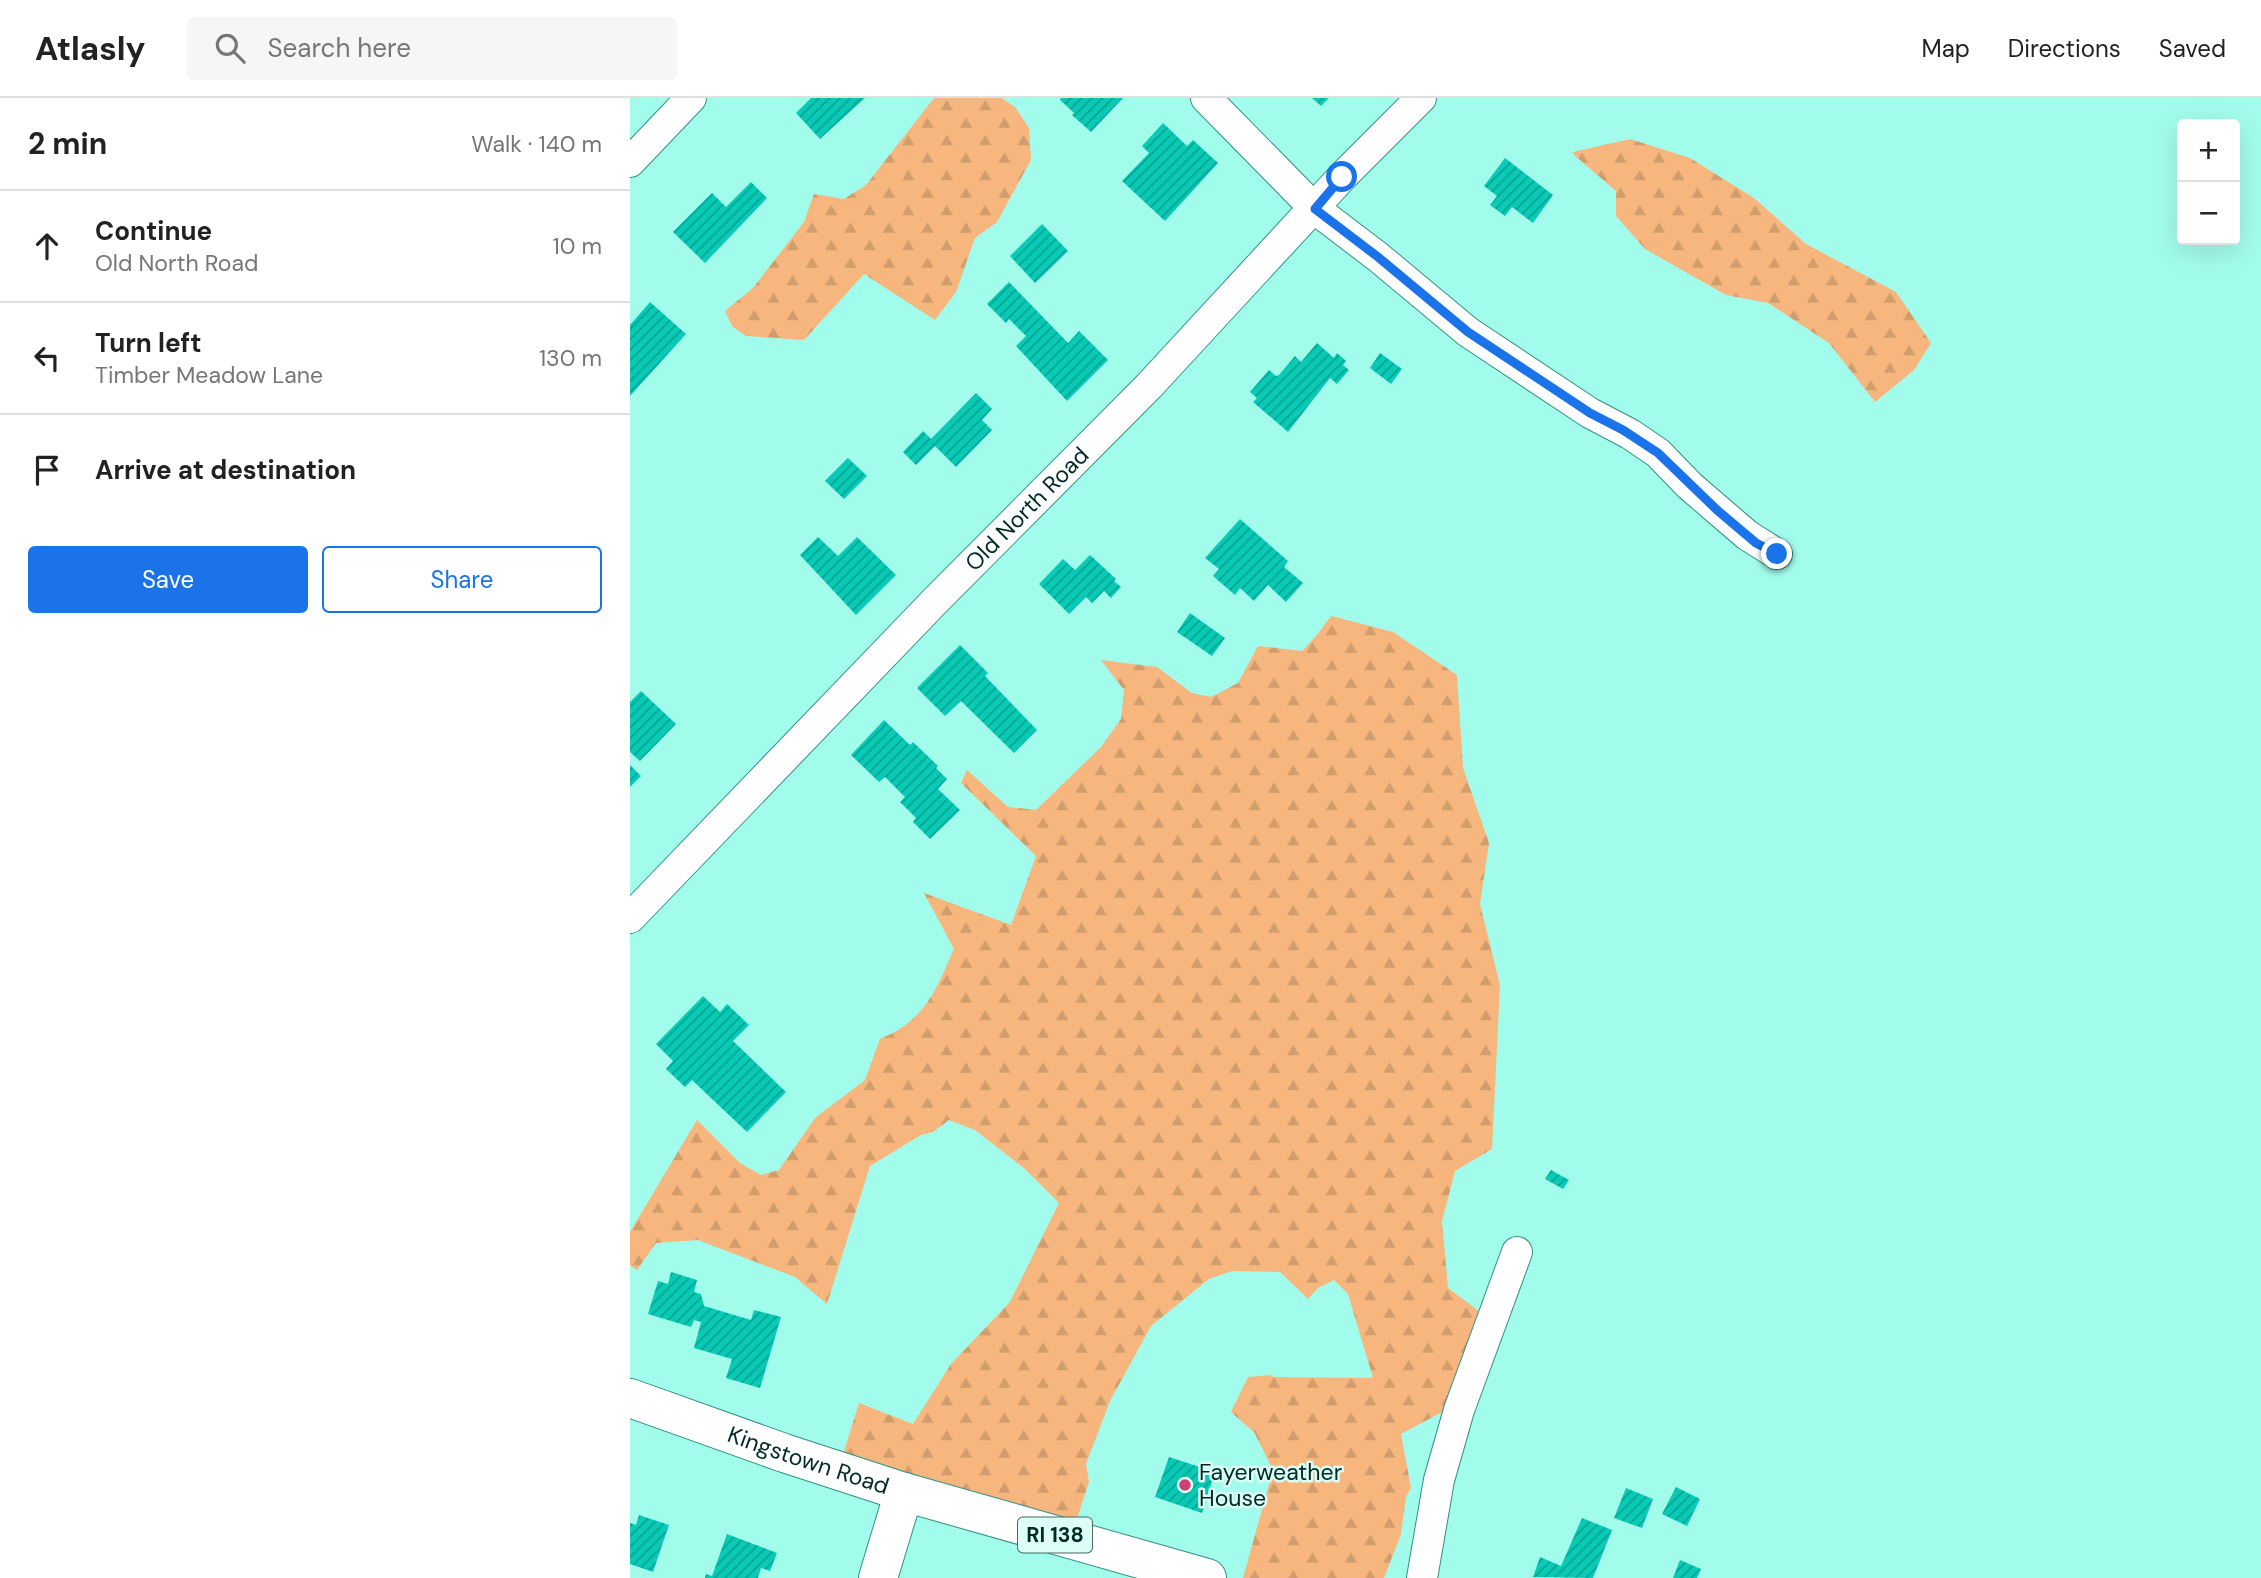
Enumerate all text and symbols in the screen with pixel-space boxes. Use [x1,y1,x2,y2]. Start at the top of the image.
search box [187,17,677,80]
text: Atlasly [35,27,145,70]
icon: search [211,29,249,67]
text: Search here [267,31,411,65]
text: Map [1922,33,1970,64]
text: Directions [2008,33,2121,64]
text: Saved [2159,33,2226,64]
map controls [2177,119,2240,245]
button: + [2177,119,2240,182]
text: 2 min [28,124,107,163]
text: Walk · 140 m [471,129,602,159]
route start [1326,161,1357,192]
button: − [2177,182,2240,245]
text: Continue [95,214,212,248]
icon: ahead [28,227,66,265]
text: 10 m [552,231,602,261]
text: Old North Road [95,248,258,278]
text: Turn left [95,326,202,360]
icon: left [28,339,66,377]
text: 130 m [539,343,602,373]
text: Timber Meadow Lane [95,360,323,390]
street label: Old North Road [958,440,1095,577]
icon: arrive [28,451,66,489]
text: Arrive at destination [95,453,356,487]
route end [1761,538,1792,569]
button: Save [28,546,308,613]
button: Share [322,546,602,613]
street label: Kingstown Road [724,1419,893,1501]
place label: Fayerweather House [1199,1457,1342,1513]
marker: Fayerweather House [1177,1477,1193,1493]
road number: RI 138 [1018,1518,1092,1552]

